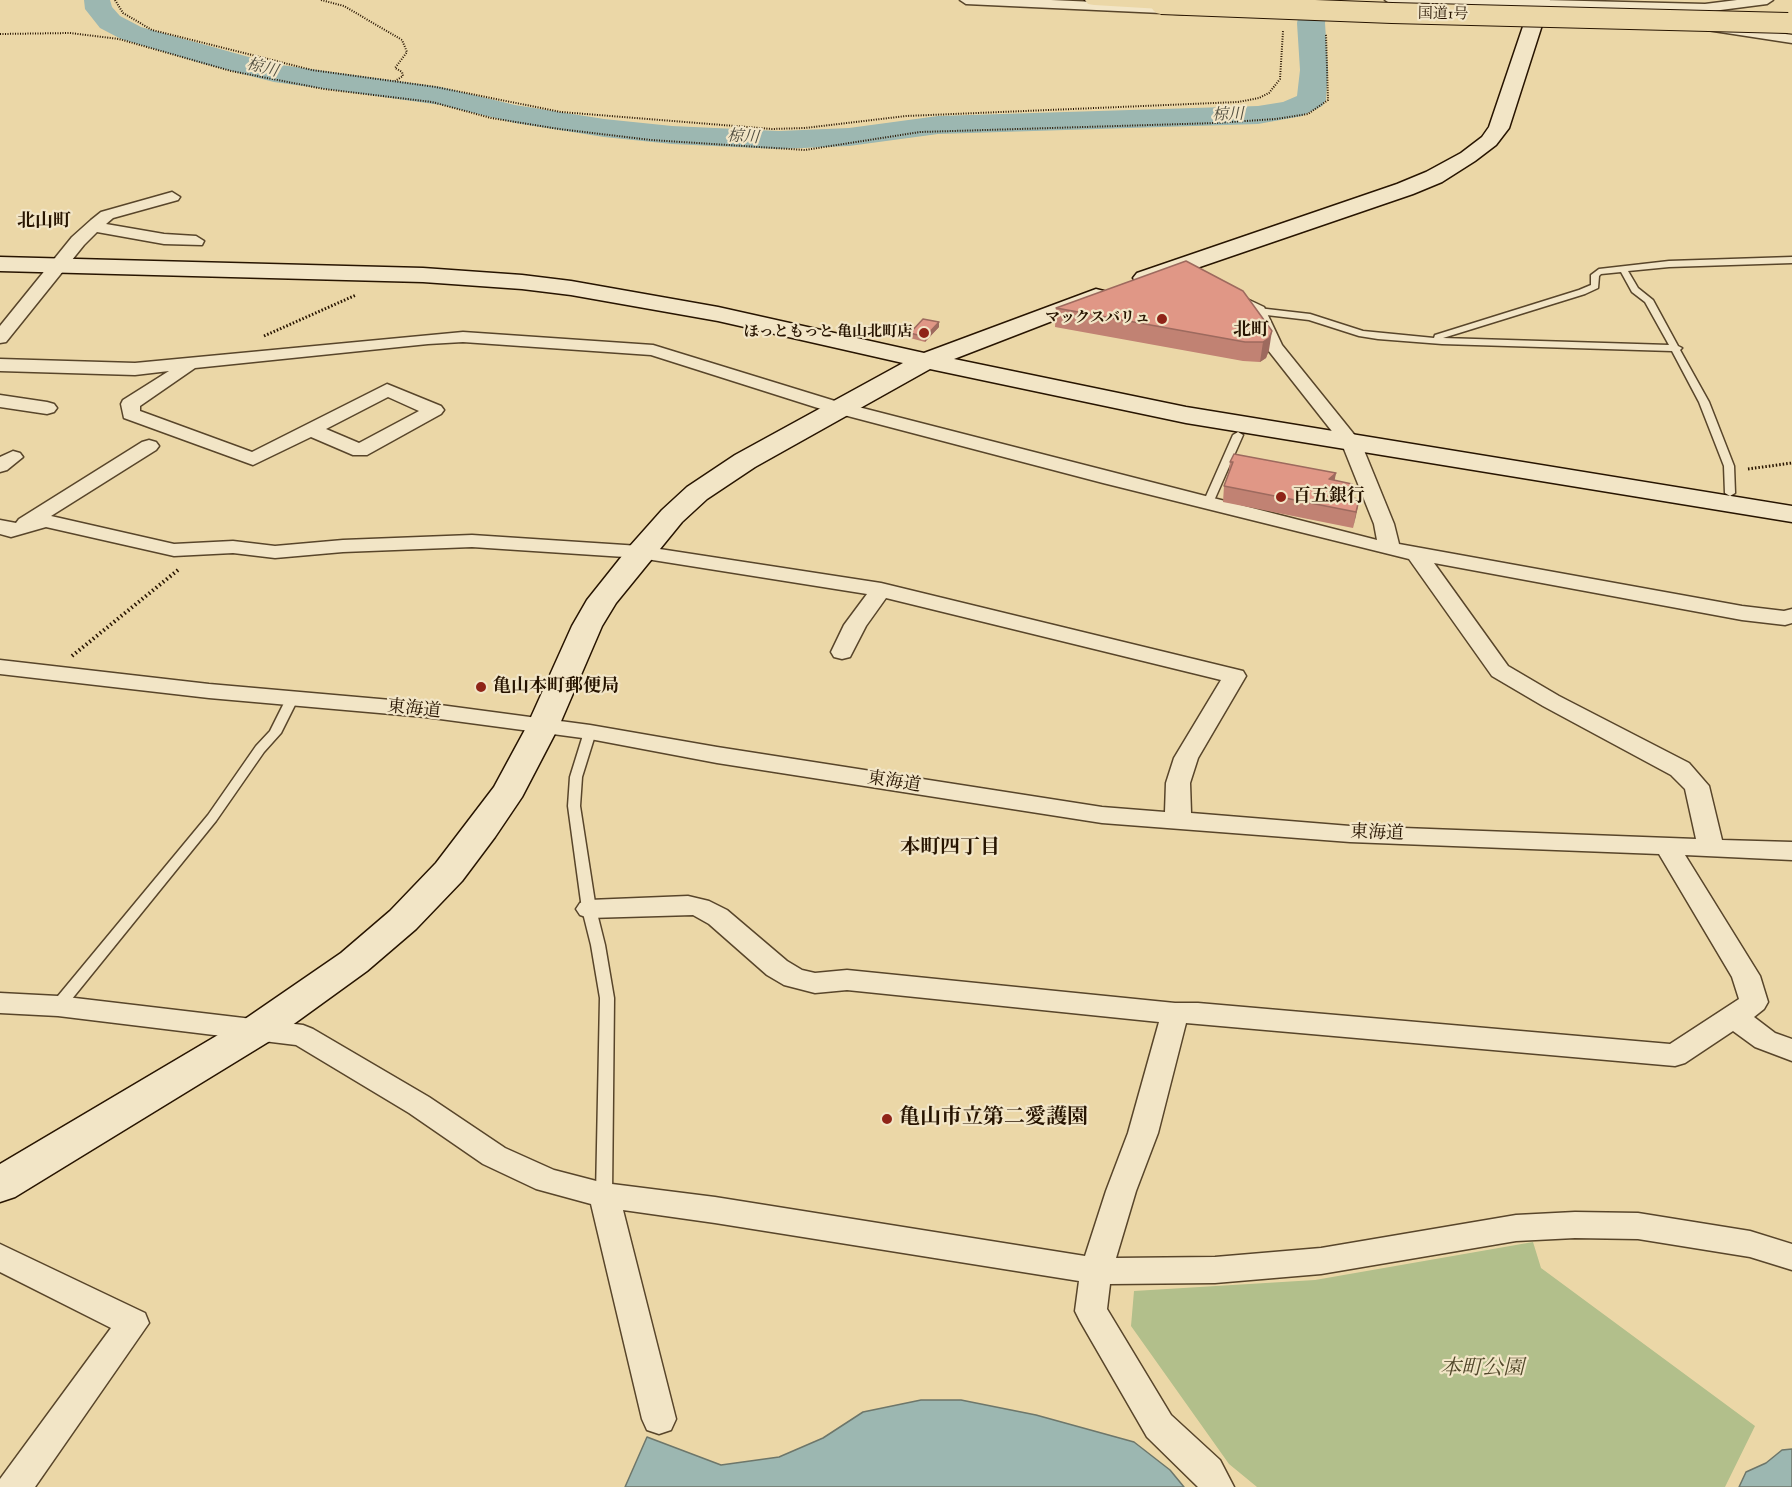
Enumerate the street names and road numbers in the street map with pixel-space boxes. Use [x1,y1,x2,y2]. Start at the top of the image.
street label: 国道1号 [1418,6,1468,24]
street label: 東海道 [386,696,442,724]
street label: 東海道 [866,768,922,798]
street label: 東海道 [1350,822,1404,846]

